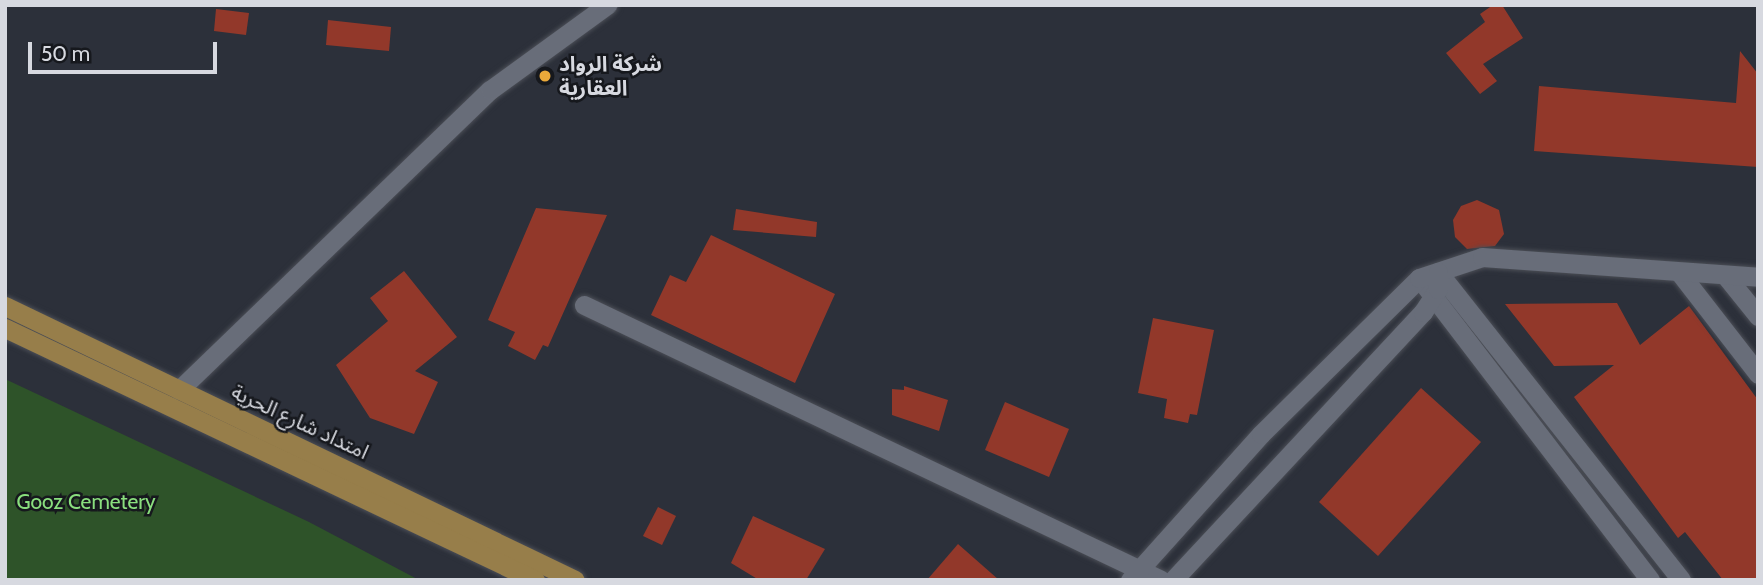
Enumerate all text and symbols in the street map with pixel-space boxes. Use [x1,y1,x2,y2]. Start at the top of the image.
scale bar [32,28,220,72]
text: 50 m [41,41,90,66]
place label: شركة الرواد العقارية [559,51,662,101]
marker: شركة الرواد العقارية [537,68,553,84]
street label: امتداد شارع الحرية [227,379,373,465]
park label: Gooz Cemetery [16,489,156,515]

